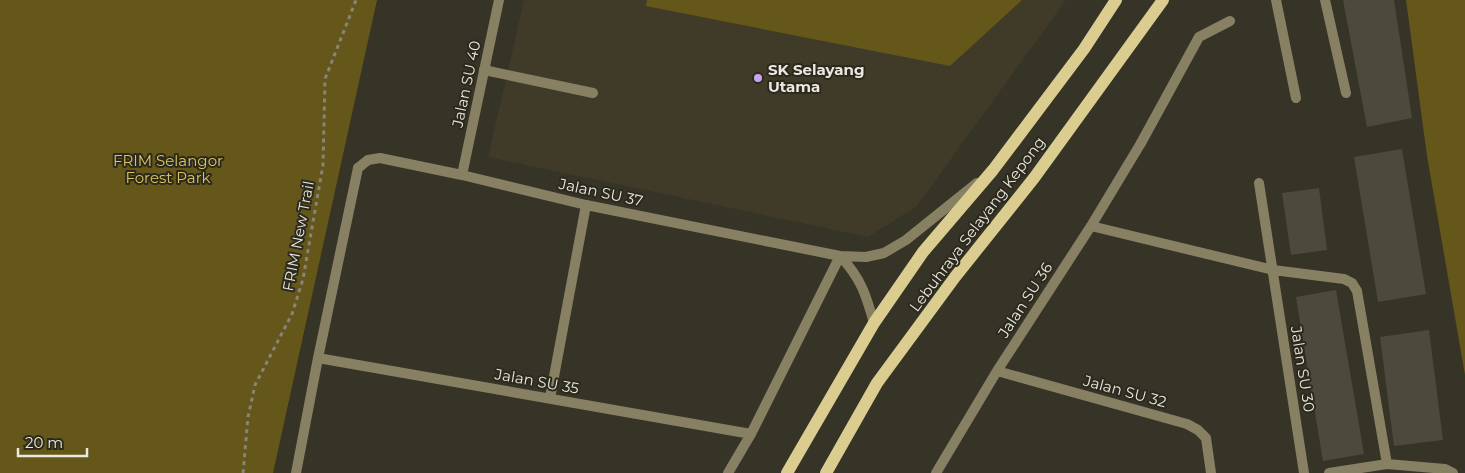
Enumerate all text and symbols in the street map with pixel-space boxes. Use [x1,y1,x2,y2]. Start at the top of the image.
street label: Jalan SU 40 [447,39,484,130]
place label: SK Selayang Utama [768,60,864,96]
marker: SK Selayang Utama [752,72,764,84]
street label: Lebuhraya Selayang Kepong [905,133,1049,315]
park label: FRIM Selangor Forest Park [113,151,223,187]
street label: Jalan SU 37 [556,174,645,210]
street label: FRIM New Trail [278,179,318,293]
street label: Jalan SU 36 [993,259,1056,342]
street label: Jalan SU 30 [1287,324,1319,413]
street label: Jalan SU 35 [492,364,581,398]
street label: Jalan SU 32 [1080,371,1169,411]
scale bar [18,426,86,458]
text: 20 m [25,433,63,452]

